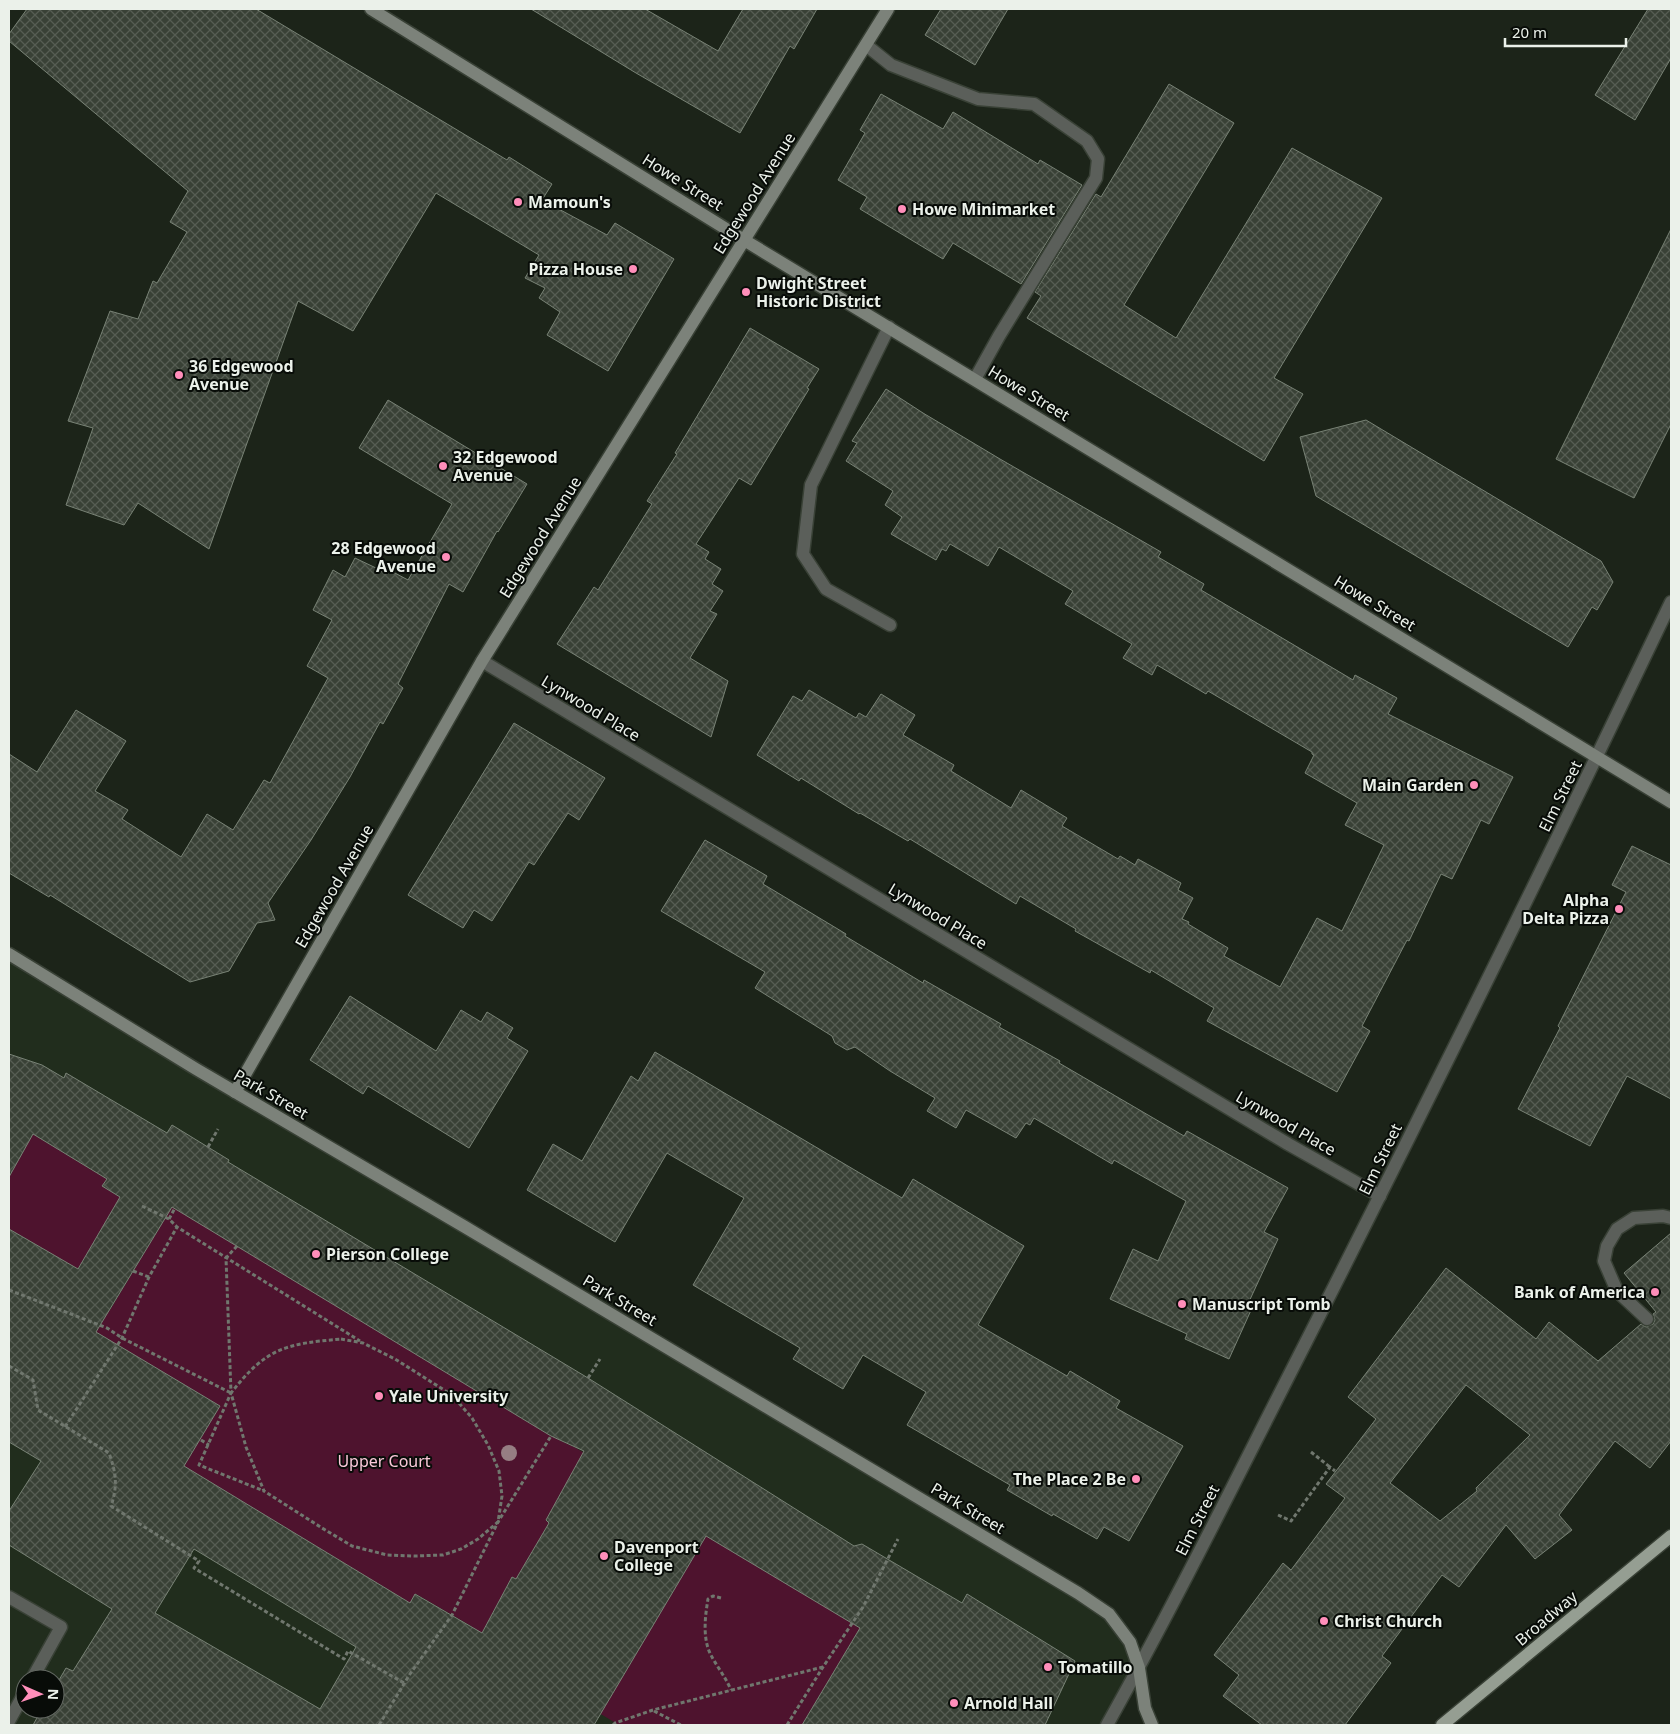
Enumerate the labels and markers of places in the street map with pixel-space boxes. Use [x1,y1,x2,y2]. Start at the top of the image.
place label: Mamoun's [528,191,611,213]
marker: Mamoun's [512,196,524,208]
place label: Howe Minimarket [912,198,1055,220]
marker: Howe Minimarket [896,203,908,215]
place label: Pizza House [529,258,623,280]
marker: Pizza House [627,263,639,275]
place label: Dwight Street Historic District [756,272,881,312]
marker: Dwight Street Historic District [740,286,752,298]
place label: 36 Edgewood Avenue [189,355,294,395]
marker: 36 Edgewood Avenue [173,369,185,381]
place label: 32 Edgewood Avenue [453,446,558,486]
marker: 32 Edgewood Avenue [437,460,449,472]
place label: 28 Edgewood Avenue [331,537,436,577]
marker: 28 Edgewood Avenue [440,551,452,563]
place label: Main Garden [1362,774,1464,796]
marker: Main Garden [1468,779,1480,791]
place label: Alpha Delta Pizza [1522,889,1609,929]
marker: Alpha Delta Pizza [1613,903,1625,915]
place label: Pierson College [326,1243,449,1265]
marker: Pierson College [310,1248,322,1260]
place label: Bank of America [1514,1281,1645,1303]
marker: Bank of America [1649,1286,1661,1298]
place label: Manuscript Tomb [1192,1293,1331,1315]
marker: Manuscript Tomb [1176,1298,1188,1310]
place label: Yale University [389,1385,509,1407]
marker: Yale University [373,1390,385,1402]
place label: The Place 2 Be [1013,1468,1126,1490]
marker: The Place 2 Be [1130,1473,1142,1485]
place label: Davenport College [614,1536,699,1576]
marker: Davenport College [598,1550,610,1562]
place label: Christ Church [1334,1610,1442,1632]
marker: Christ Church [1318,1615,1330,1627]
place label: Tomatillo [1058,1656,1133,1678]
marker: Tomatillo [1042,1661,1054,1673]
place label: Arnold Hall [964,1692,1053,1714]
marker: Arnold Hall [948,1697,960,1709]

